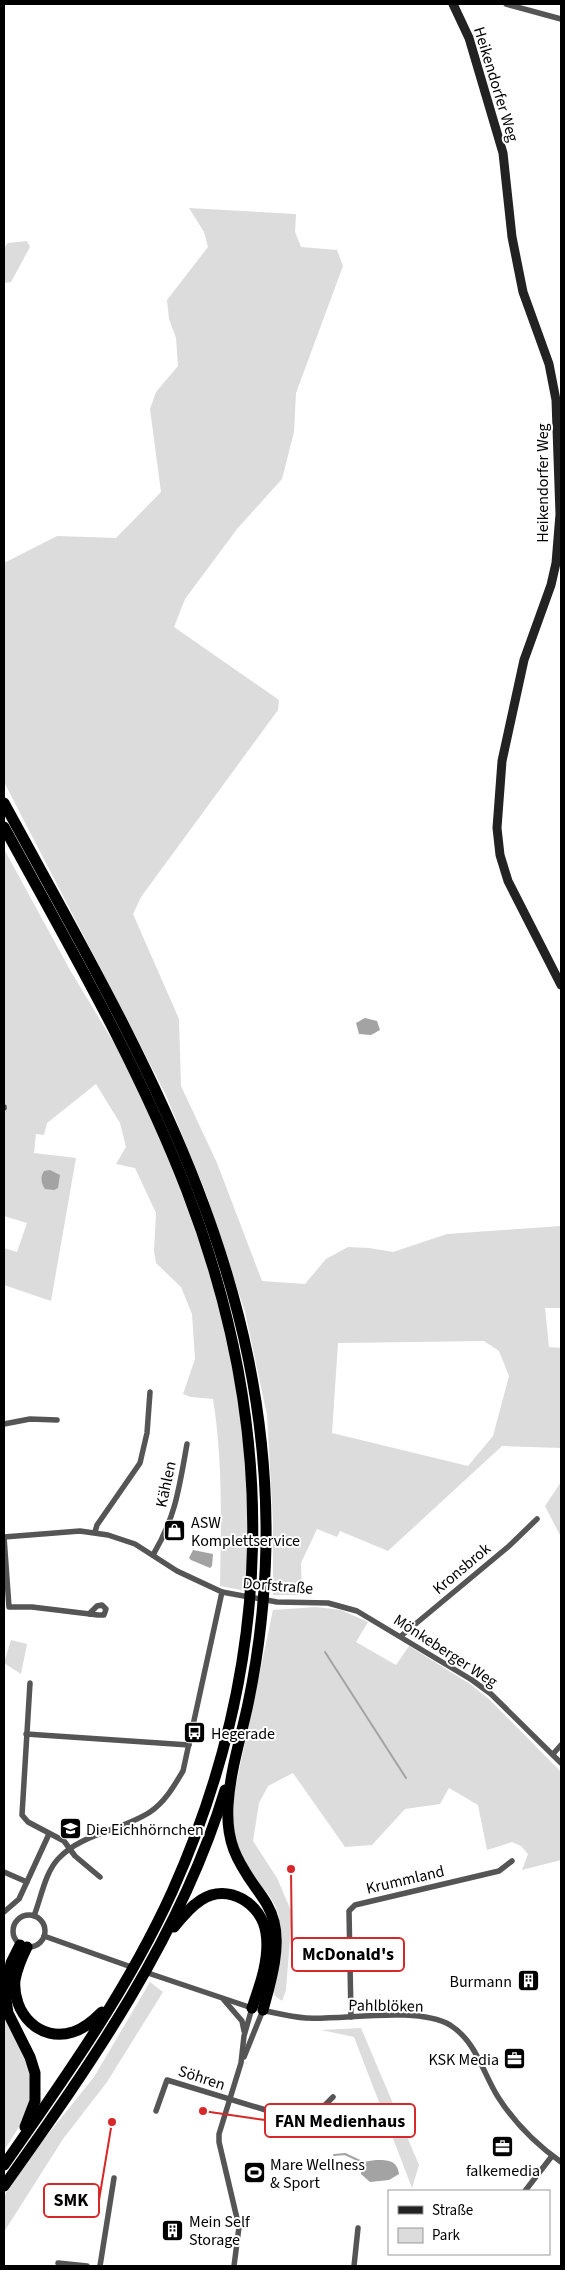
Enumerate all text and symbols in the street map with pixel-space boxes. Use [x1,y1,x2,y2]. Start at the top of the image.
street label: Heikendorfer Weg [468,24,524,145]
street label: Heikendorfer Weg [532,423,554,543]
street label: Kählen [150,1459,182,1509]
place label: ASW Komplettservice [191,1512,300,1552]
shop icon: ASW Komplettservice [163,1519,187,1543]
street label: Kronsbrok [428,1538,495,1600]
street label: Dorfstraße [242,1572,314,1600]
street label: Mönkeberger Weg [389,1609,502,1693]
bus stop icon: Hegerade [183,1721,207,1745]
place label: Hegerade [211,1723,275,1745]
school or university icon: Die Eichhörnchen [58,1817,82,1841]
place label: Die Eichhörnchen [86,1819,204,1841]
street label: Krummland [364,1860,447,1900]
callout: McDonald's [292,1938,404,1971]
text: McDonald's [302,1942,394,1967]
building icon: Burmann [516,1969,540,1993]
place label: Burmann [450,1971,512,1993]
street label: Pahlblöken [348,1994,424,2018]
office icon: KSK Media [503,2047,527,2071]
place label: KSK Media [428,2049,499,2071]
street label: Söhren [175,2060,228,2096]
callout: FAN Medienhaus [265,2104,415,2137]
text: FAN Medienhaus [275,2109,405,2134]
office icon: falkemedia [491,2134,515,2158]
place label: Mare Wellness & Sport [270,2154,365,2194]
place label: falkemedia [466,2160,540,2182]
sports icon: Mare Wellness & Sport [242,2161,266,2185]
callout: SMK [44,2184,99,2217]
text: SMK [54,2188,89,2213]
legend [388,2190,550,2255]
text: Straße [432,2200,473,2221]
place label: Mein Self Storage [189,2211,251,2251]
building icon: Mein Self Storage [161,2218,185,2242]
text: Park [432,2225,461,2246]

